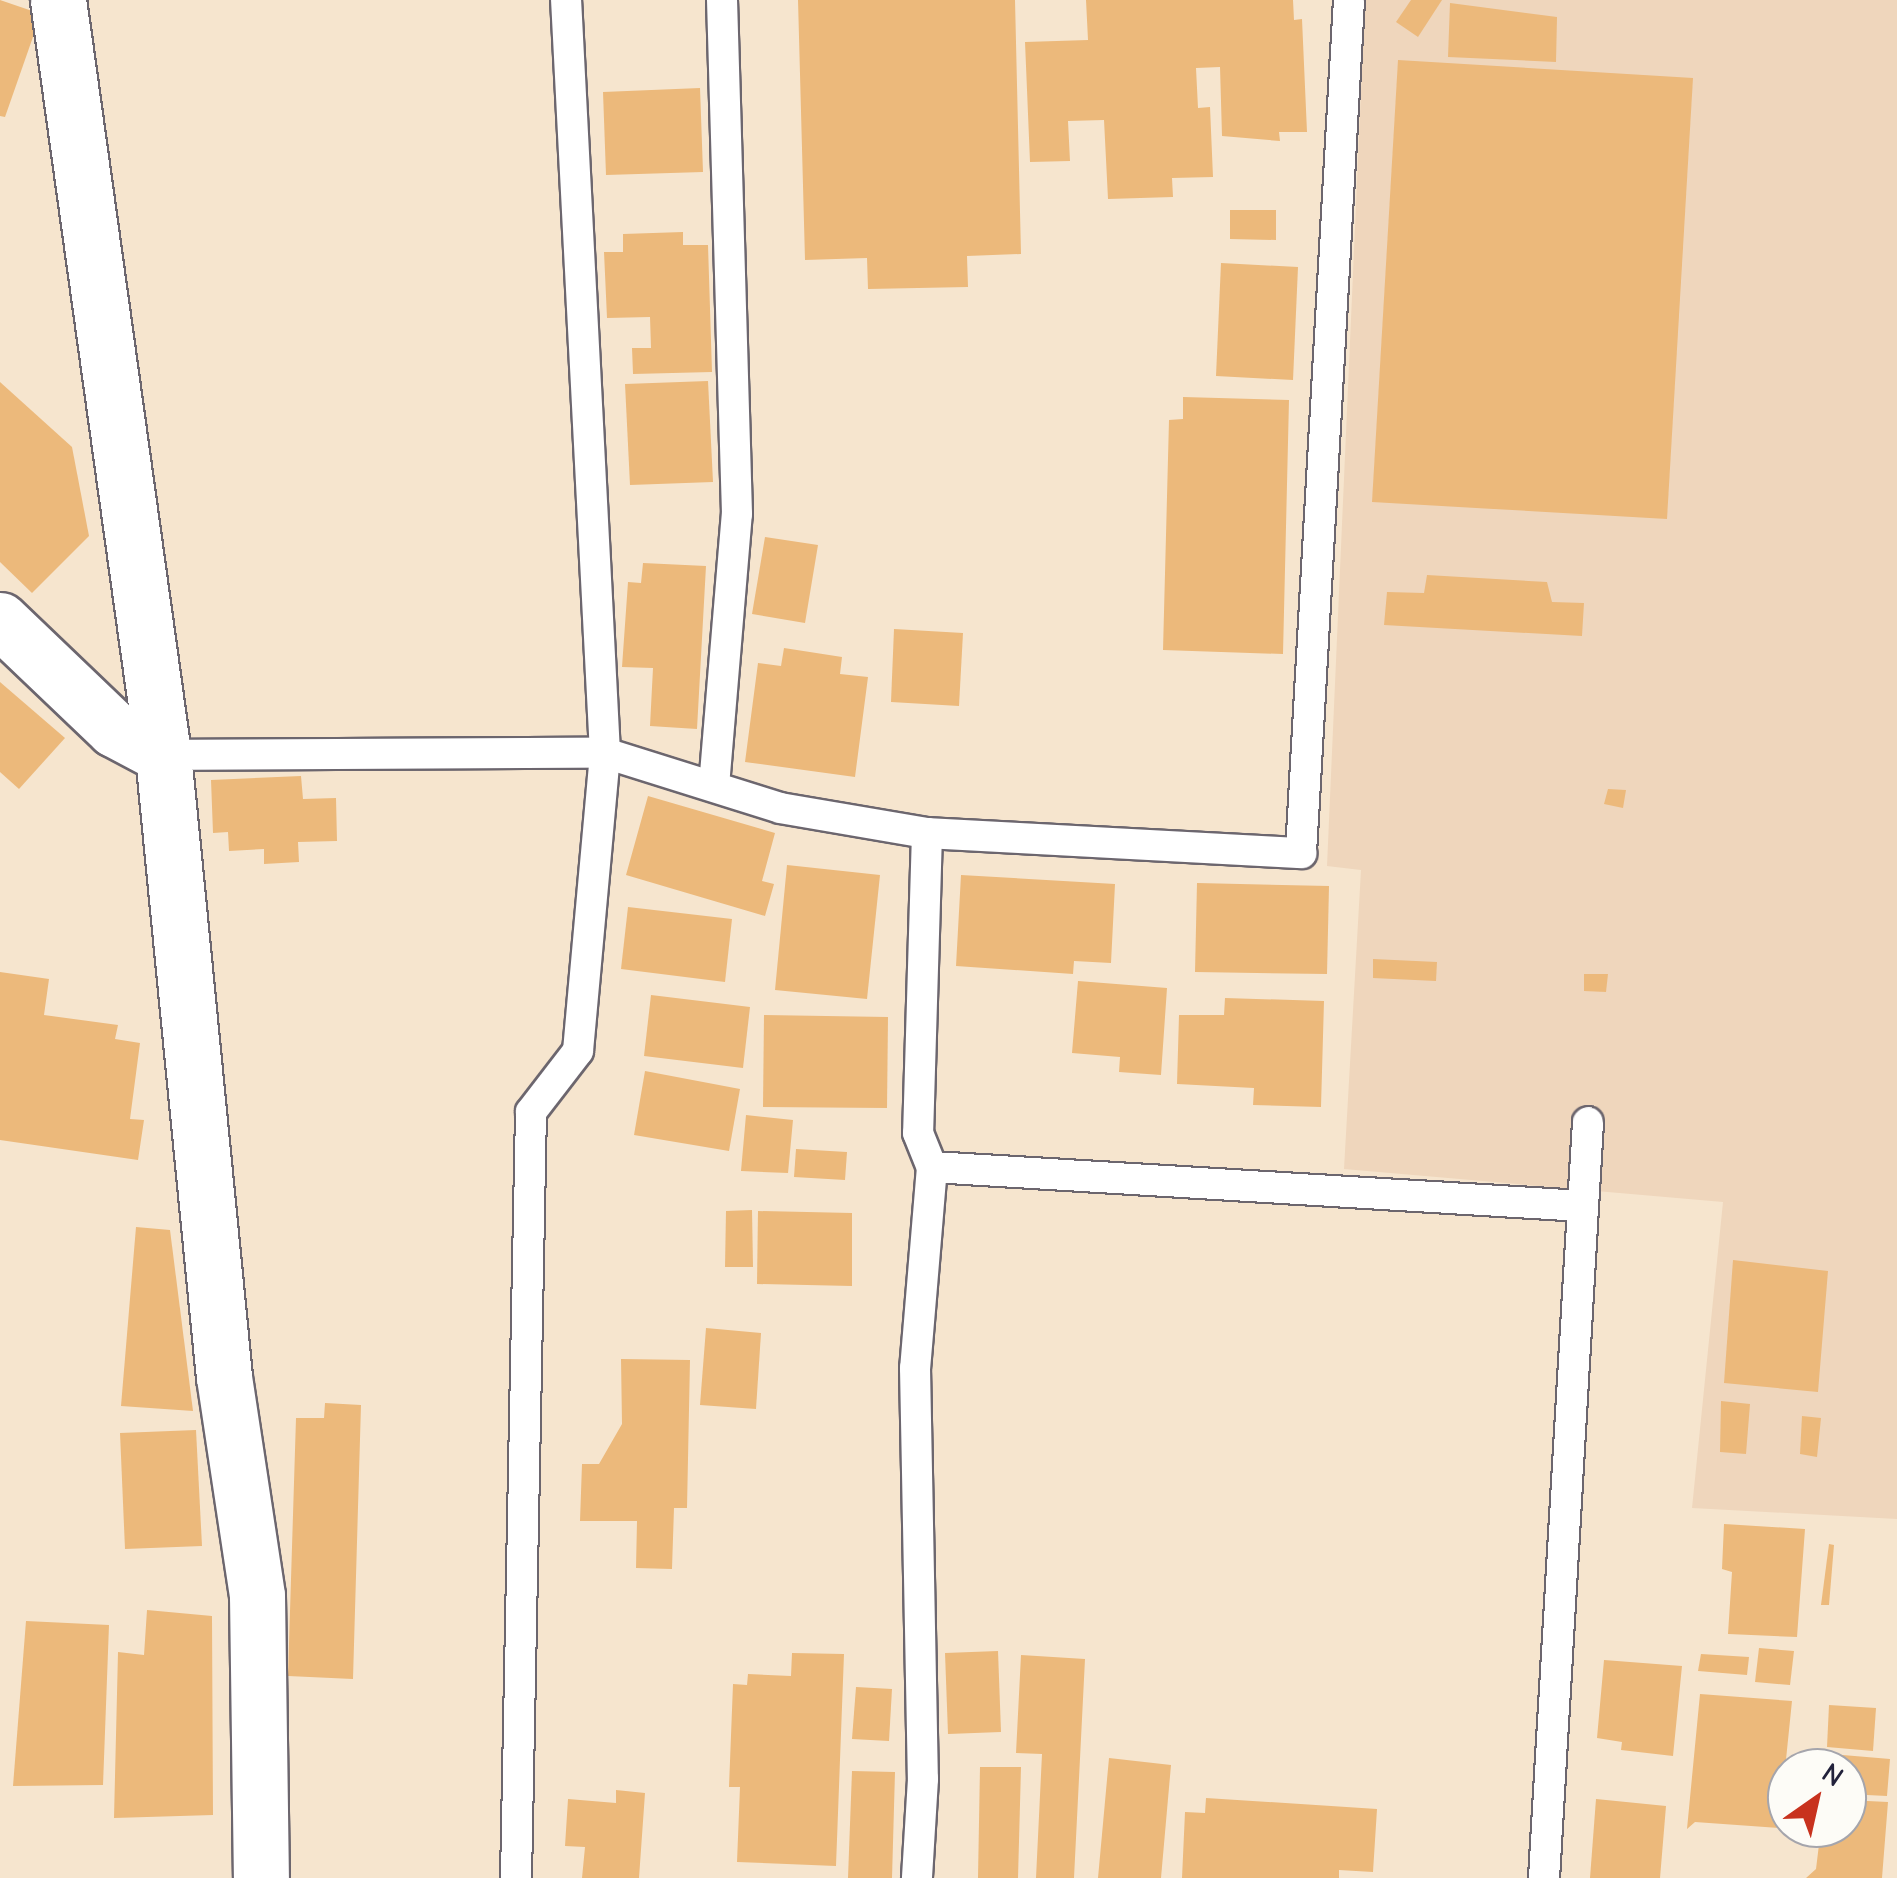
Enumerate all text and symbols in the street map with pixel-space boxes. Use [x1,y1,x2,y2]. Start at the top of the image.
north arrow [1767,1748,1867,1848]
text: N [1816,1756,1849,1793]

